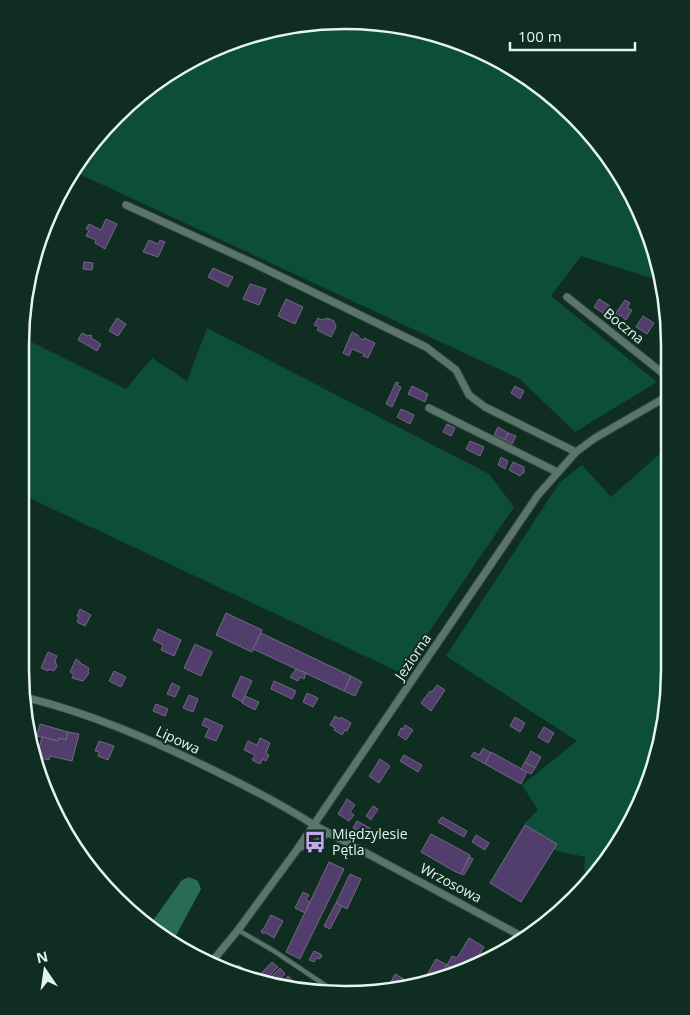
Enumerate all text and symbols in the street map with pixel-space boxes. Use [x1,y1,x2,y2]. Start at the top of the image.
scale bar [510,20,635,52]
text: 100 m [518,26,562,46]
street label: Boczna [600,303,649,348]
street label: Jeziorna [389,630,435,685]
street label: Lipowa [153,721,203,758]
place label: Międzylesie Pętla [332,824,408,859]
bus stop icon: Międzylesie Pętla [302,829,328,855]
street label: Wrzosowa [417,858,485,907]
north arrow [20,945,70,995]
text: N [34,946,50,967]

